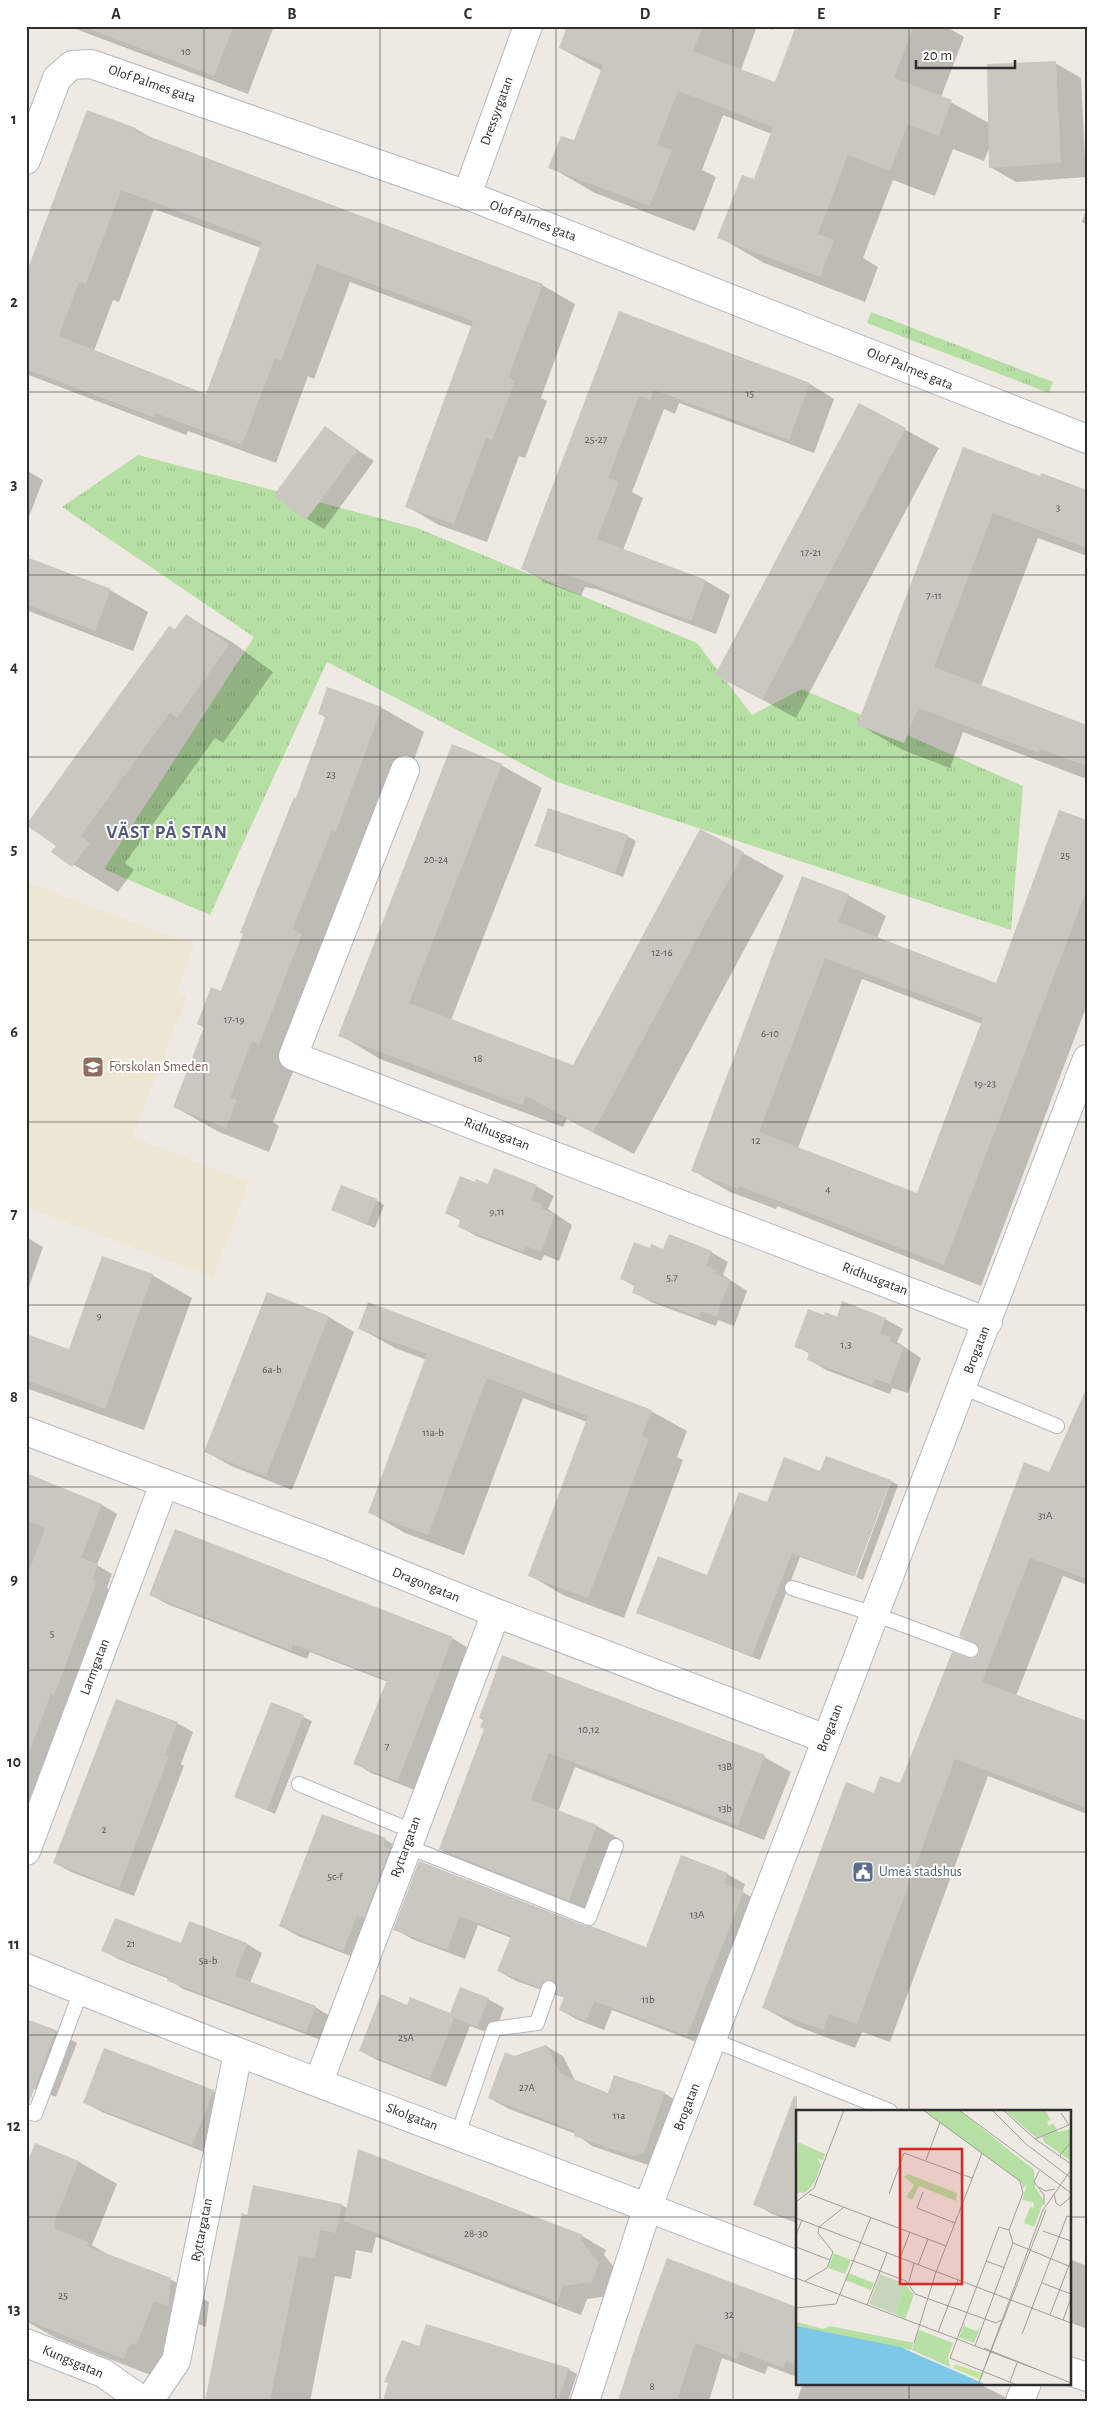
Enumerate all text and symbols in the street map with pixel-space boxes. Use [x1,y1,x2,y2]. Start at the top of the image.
text: A [111,6,121,22]
text: B [287,6,297,22]
text: C [464,6,473,22]
text: D [640,6,651,22]
text: E [817,6,825,22]
text: F [993,6,1001,22]
scale bar [916,38,1014,70]
house number: 10 [181,46,191,57]
text: 20 m [923,48,952,63]
street label: Olof Palmes gata [106,62,198,106]
street label: Dressyrgatan [478,75,516,147]
text: 1 [11,111,17,127]
street label: Olof Palmes gata [488,198,579,244]
text: 2 [10,294,18,310]
street label: Olof Palmes gata [865,345,956,393]
house number: 15 [746,388,755,399]
house number: 25-27 [585,434,608,445]
text: 3 [11,476,18,492]
house number: 3 [1056,502,1061,513]
house number: 17-21 [801,547,821,558]
house number: 7-11 [926,590,942,601]
text: 4 [10,659,18,675]
house number: 23 [326,769,336,780]
district label: VÄST PÅ STAN [106,821,228,842]
text: 5 [11,841,18,857]
house number: 25 [1060,850,1070,861]
house number: 20-24 [424,854,448,865]
house number: 12-16 [651,947,673,958]
house number: 17-19 [224,1014,244,1025]
text: 6 [10,1024,18,1040]
house number: 6-10 [761,1028,779,1039]
house number: 18 [474,1053,483,1064]
school or university icon: Förskolan Smeden [81,1055,105,1079]
place label: Förskolan Smeden [109,1060,208,1074]
house number: 19-23 [974,1078,996,1089]
street label: Ridhusgatan [462,1115,532,1153]
house number: 12 [752,1135,760,1146]
house number: 4 [825,1184,831,1195]
text: 7 [11,1206,18,1222]
house number: 9,11 [489,1206,505,1217]
street label: Ridhusgatan [840,1260,910,1298]
house number: 5,7 [666,1272,678,1283]
house number: 9 [96,1310,102,1321]
street label: Brogatan [962,1324,992,1376]
house number: 1,3 [841,1339,852,1350]
house number: 6a-b [262,1364,282,1375]
text: 8 [10,1389,18,1405]
house number: 11a-b [422,1427,444,1438]
house number: 31A [1038,1510,1053,1521]
street label: Dragongatan [390,1565,462,1605]
text: 9 [10,1571,18,1587]
house number: 5 [50,1628,55,1639]
street label: Larmgatan [78,1637,112,1697]
street label: Brogatan [815,1702,845,1754]
house number: 10,12 [579,1724,599,1735]
house number: 7 [385,1741,390,1752]
text: 10 [7,1754,21,1770]
house number: 13B [718,1761,732,1772]
house number: 13b [718,1803,732,1814]
street label: Ryttargatan [388,1814,424,1880]
house number: 2 [101,1824,107,1835]
public building icon: Umeå stadshus [851,1860,875,1884]
place label: Umeå stadshus [879,1865,962,1879]
house number: 5c-f [327,1871,343,1882]
house number: 13A [690,1909,705,1920]
text: 11 [8,1936,20,1952]
house number: 21 [127,1938,135,1949]
house number: 5a-b [199,1955,218,1966]
house number: 11b [641,1994,655,2005]
house number: 25A [398,2032,415,2043]
street label: Brogatan [672,2081,702,2133]
house number: 27A [519,2082,536,2093]
street label: Skolgatan [384,2101,440,2133]
house number: 11a [613,2110,625,2121]
inset map [796,2110,1070,2384]
text: 12 [7,2118,21,2134]
street label: Ryttargatan [189,2197,215,2263]
house number: 28-30 [464,2228,488,2239]
house number: 25 [58,2290,68,2301]
text: 13 [8,2301,20,2317]
house number: 32 [724,2309,734,2320]
street label: Kungsgatan [40,2343,106,2381]
house number: 8 [649,2381,655,2392]

